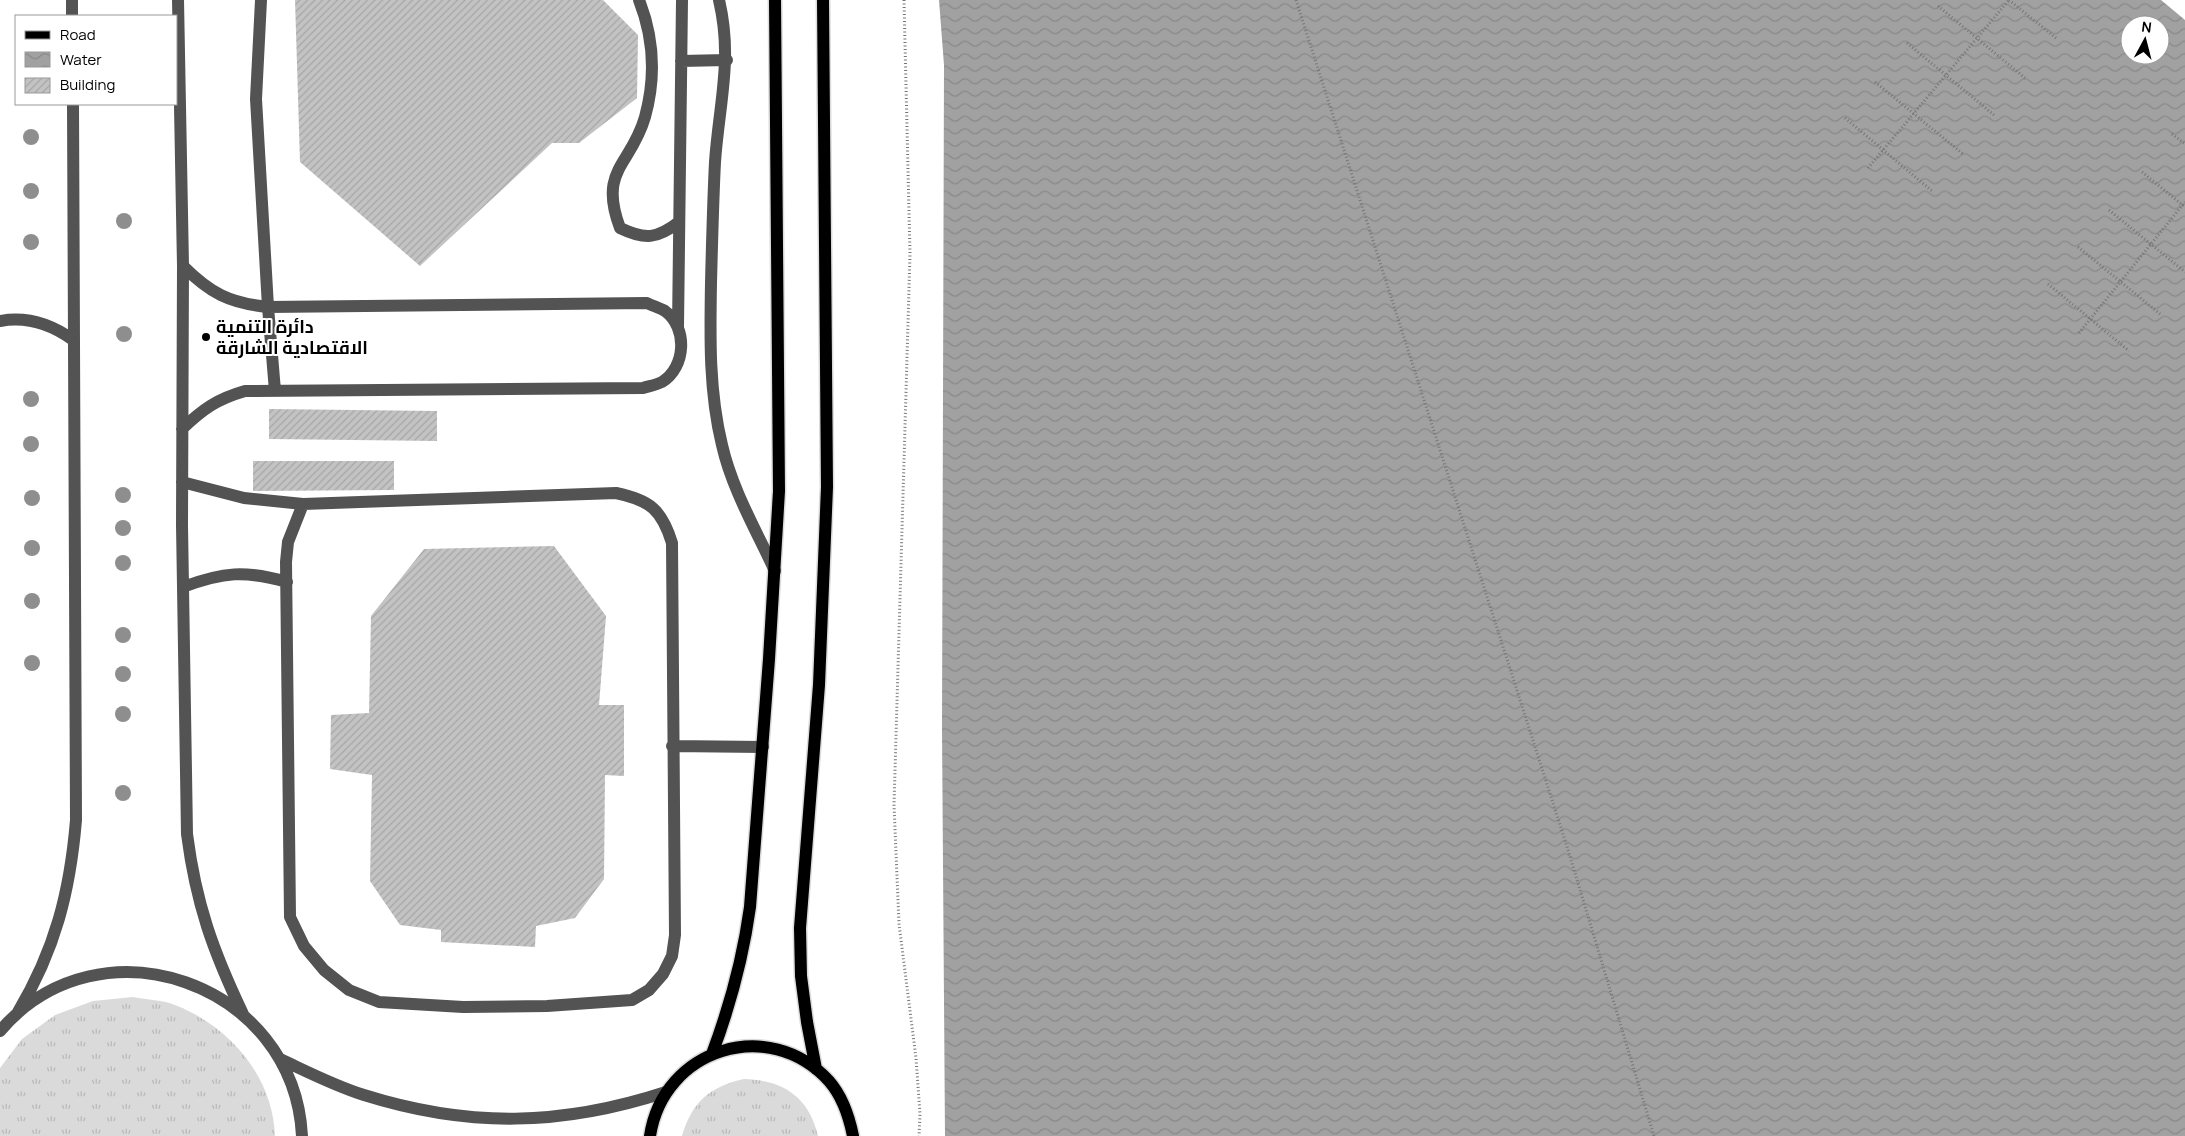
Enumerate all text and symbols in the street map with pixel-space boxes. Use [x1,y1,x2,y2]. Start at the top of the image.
legend [15,15,178,105]
north arrow [2120,15,2170,65]
text: N [2140,17,2153,37]
text: Road [60,24,96,45]
text: Water [60,49,102,70]
text: Building [60,74,115,95]
place label: دائرة التنمية الاقتصادية الشارقة [216,314,368,359]
marker: دائرة التنمية الاقتصادية الشارقة [200,331,212,343]

